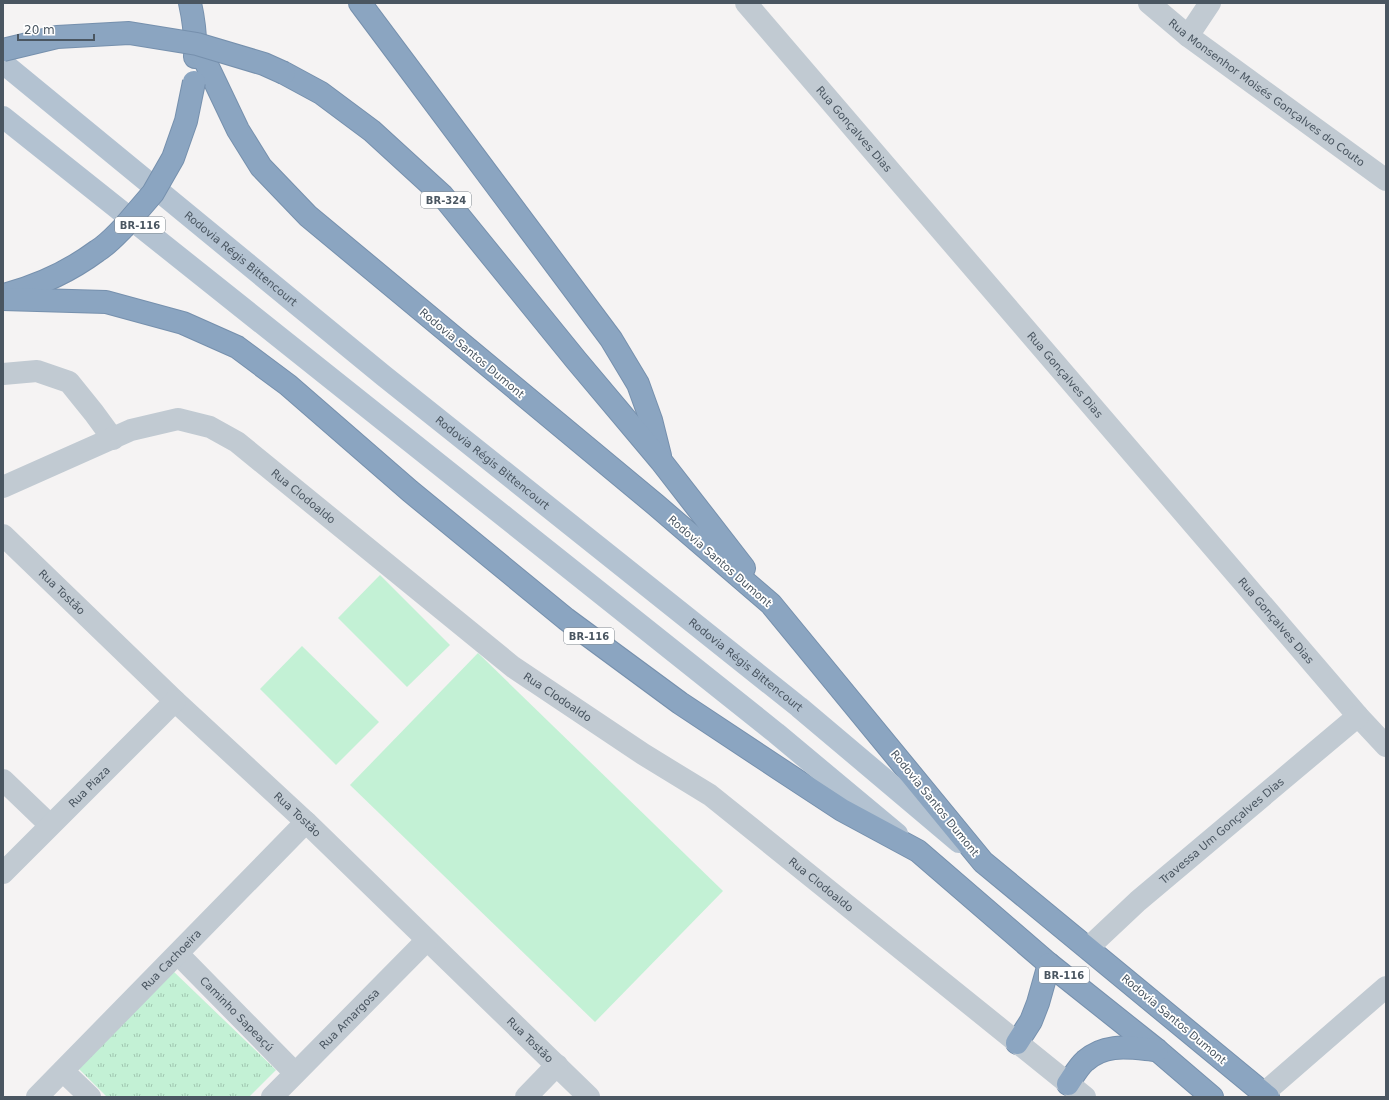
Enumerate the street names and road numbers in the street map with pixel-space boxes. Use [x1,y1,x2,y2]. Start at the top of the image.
street label: Rua Monsenhor Moisés Gonçalves do Couto [1166,16,1367,169]
street label: Rua Gonçalves Dias [813,84,894,175]
road number: BR-324 [421,192,471,208]
street label: Rodovia Régis Bittencourt [182,209,300,310]
road number: BR-116 [115,217,165,233]
street label: Rodovia Santos Dumont [417,306,527,401]
street label: Rua Gonçalves Dias [1024,330,1105,421]
street label: Rodovia Régis Bittencourt [433,414,553,513]
street label: Rua Clodoaldo [268,467,338,527]
street label: Rodovia Santos Dumont [665,513,774,610]
street label: Rua Tostão [36,567,88,618]
street label: Rua Gonçalves Dias [1235,575,1316,667]
street label: Rodovia Régis Bittencourt [686,616,806,715]
road number: BR-116 [564,628,614,644]
street label: Rua Clodoaldo [521,670,594,725]
street label: Rodovia Santos Dumont [888,748,982,859]
street label: Rua Piaza [66,764,113,810]
street label: Travessa Um Gonçalves Dias [1156,775,1287,888]
street label: Rua Tostão [271,790,324,840]
street label: Rua Clodoaldo [786,855,856,915]
street label: Rua Cachoeira [139,927,204,993]
road number: BR-116 [1039,967,1089,983]
street label: Rodovia Santos Dumont [1119,972,1229,1067]
street label: Caminho Sapeaçú [197,974,276,1054]
street label: Rua Amargosa [317,986,382,1052]
street label: Rua Tostão [504,1015,556,1066]

